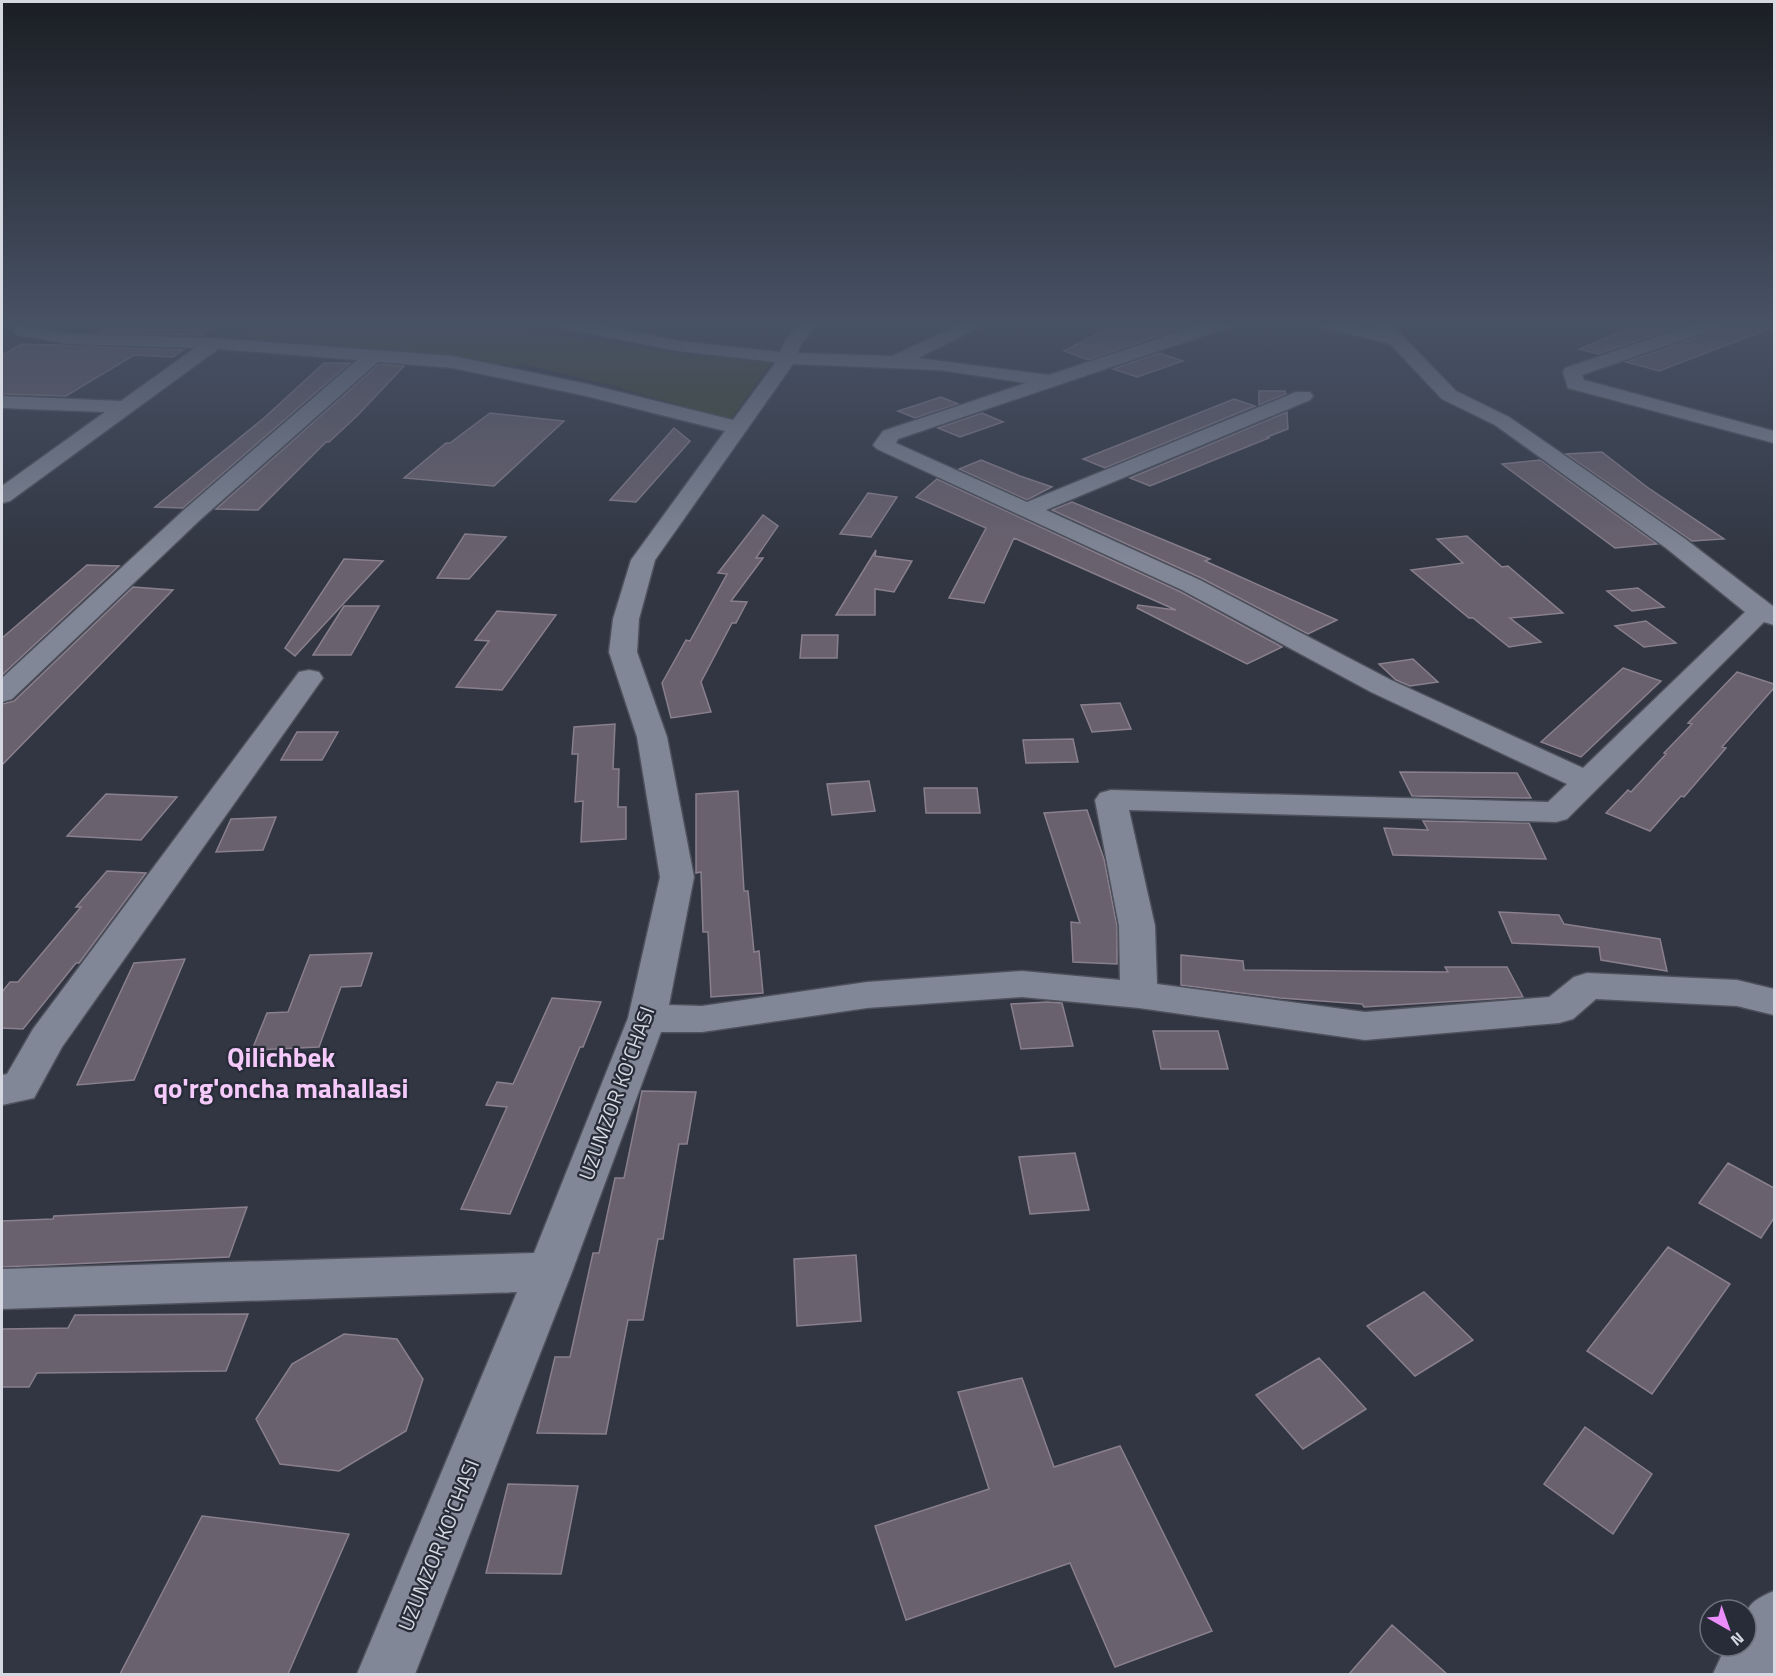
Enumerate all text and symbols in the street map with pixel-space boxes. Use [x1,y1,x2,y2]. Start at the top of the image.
street label: UZUMZOR KO'CHASI [570,1002,662,1184]
district label: Qilichbek qo'rg'oncha mahallasi [153,1036,409,1108]
street label: UZUMZOR KO'CHASI [389,1454,487,1636]
north arrow [1698,1598,1758,1658]
text: N [1726,1627,1750,1652]

